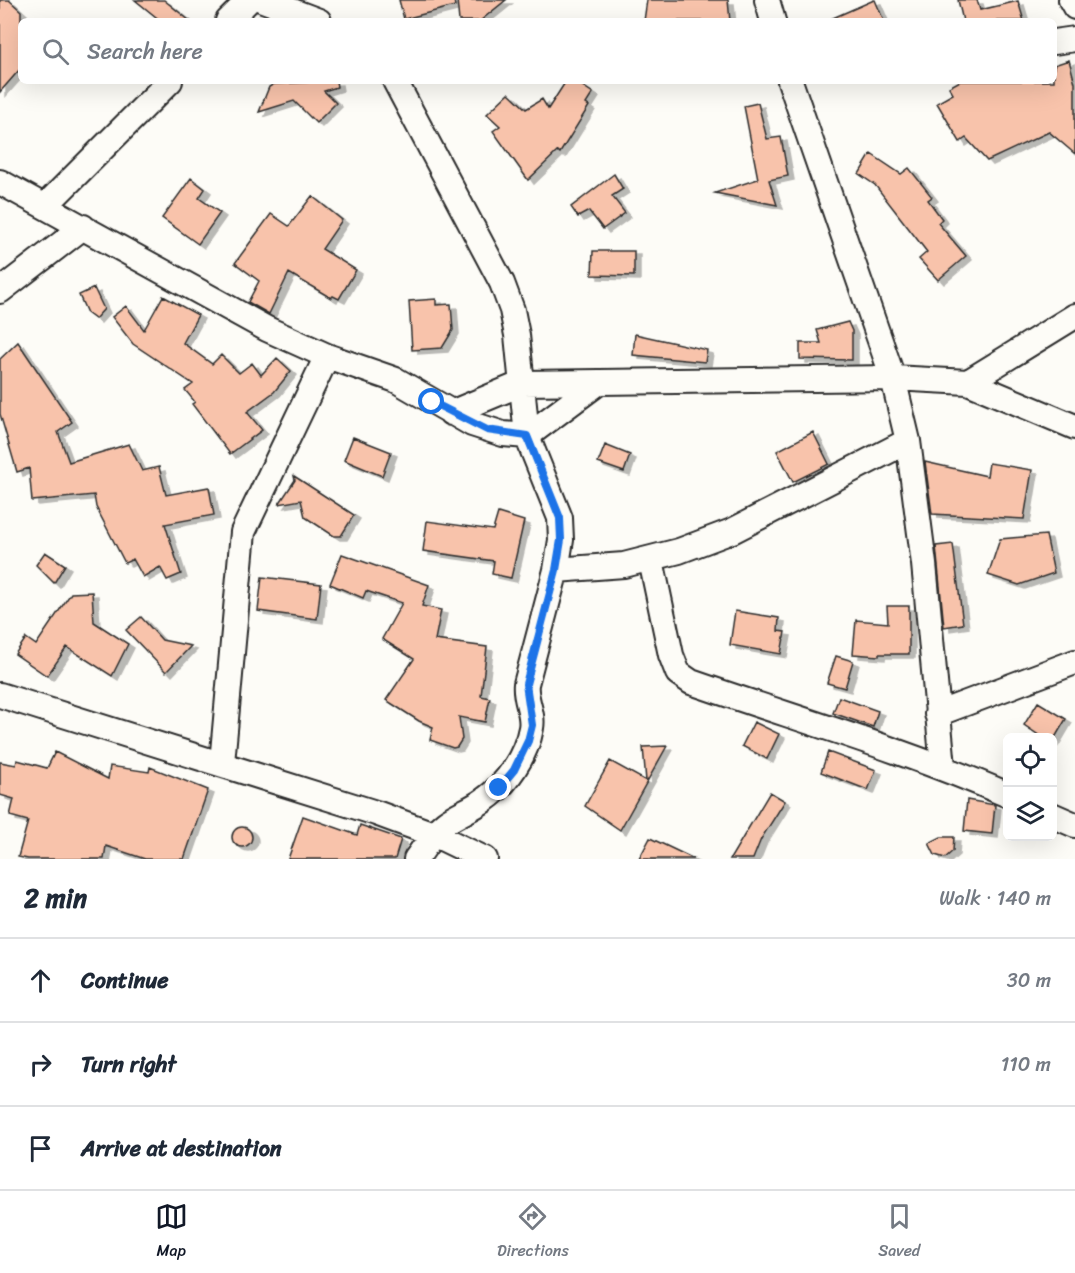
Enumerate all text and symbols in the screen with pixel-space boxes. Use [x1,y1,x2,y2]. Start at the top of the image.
search box [18,18,1057,84]
text: Search here [87,32,203,71]
icon: search [39,35,72,68]
route start [418,388,444,414]
map controls [1003,733,1057,841]
button: locate [1003,733,1057,787]
route end [485,774,511,800]
button: layers [1003,787,1057,841]
text: 2 min [24,875,87,921]
text: Walk · 140 m [939,881,1051,916]
text: Continue [81,961,169,1000]
text: 30 m [1007,963,1051,998]
icon: ahead [24,964,57,997]
text: Turn right [81,1045,176,1084]
text: 110 m [1001,1047,1051,1082]
icon: right [24,1048,57,1081]
text: Arrive at destination [81,1129,282,1168]
icon: arrive [24,1132,57,1165]
tab: Map [155,1200,188,1265]
tab: Directions [497,1200,569,1265]
tab: Saved [878,1200,920,1265]

